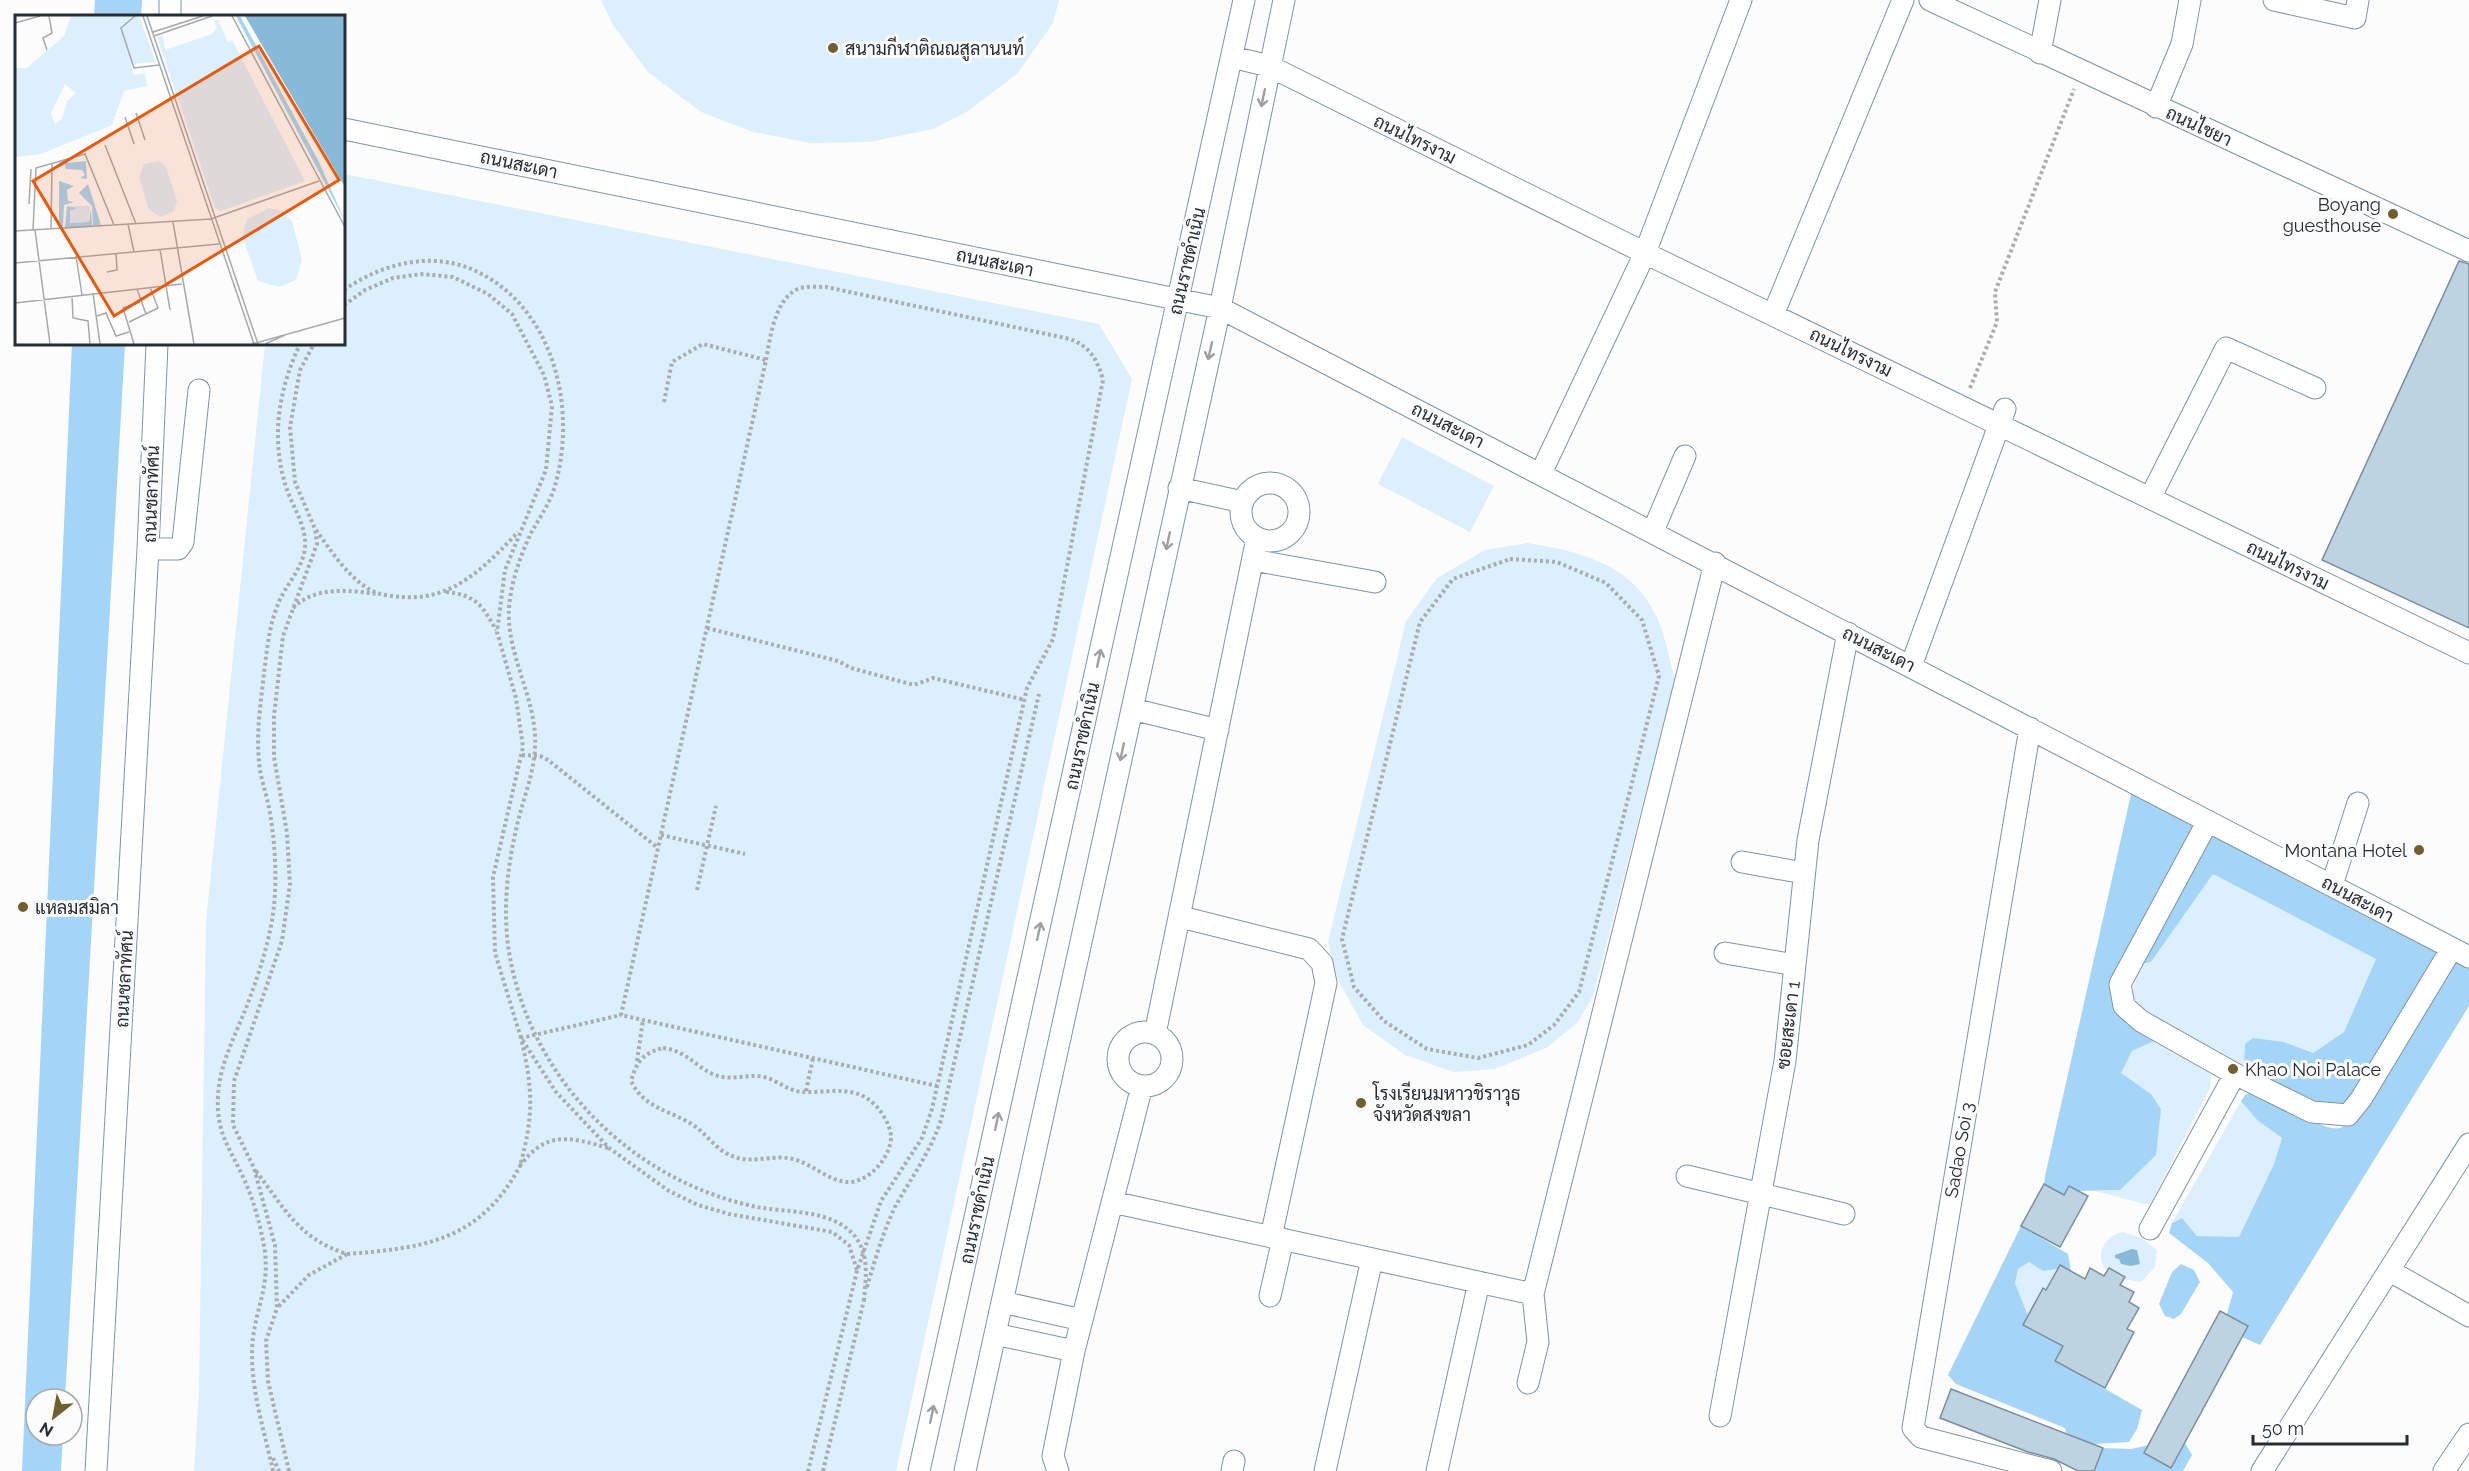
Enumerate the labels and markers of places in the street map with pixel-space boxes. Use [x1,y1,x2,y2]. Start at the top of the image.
place label: สนามกีฬาติณณสูลานนท์ [845,36,1024,62]
marker: สนามกีฬาติณณสูลานนท์ [826,41,840,55]
place label: Boyang guesthouse [2283,194,2381,236]
marker: Boyang guesthouse [2386,207,2400,221]
place label: Montana Hotel [2284,840,2407,861]
marker: Montana Hotel [2412,843,2426,857]
place label: แหลมสมิลา [35,897,119,918]
marker: แหลมสมิลา [16,900,30,914]
place label: Khao Noi Palace [2245,1059,2382,1080]
marker: Khao Noi Palace [2226,1062,2240,1076]
place label: โรงเรียนมหาวชิราวุธ จังหวัดสงขลา [1372,1081,1521,1125]
marker: โรงเรียนมหาวชิราวุธ จังหวัดสงขลา [1354,1096,1368,1110]

